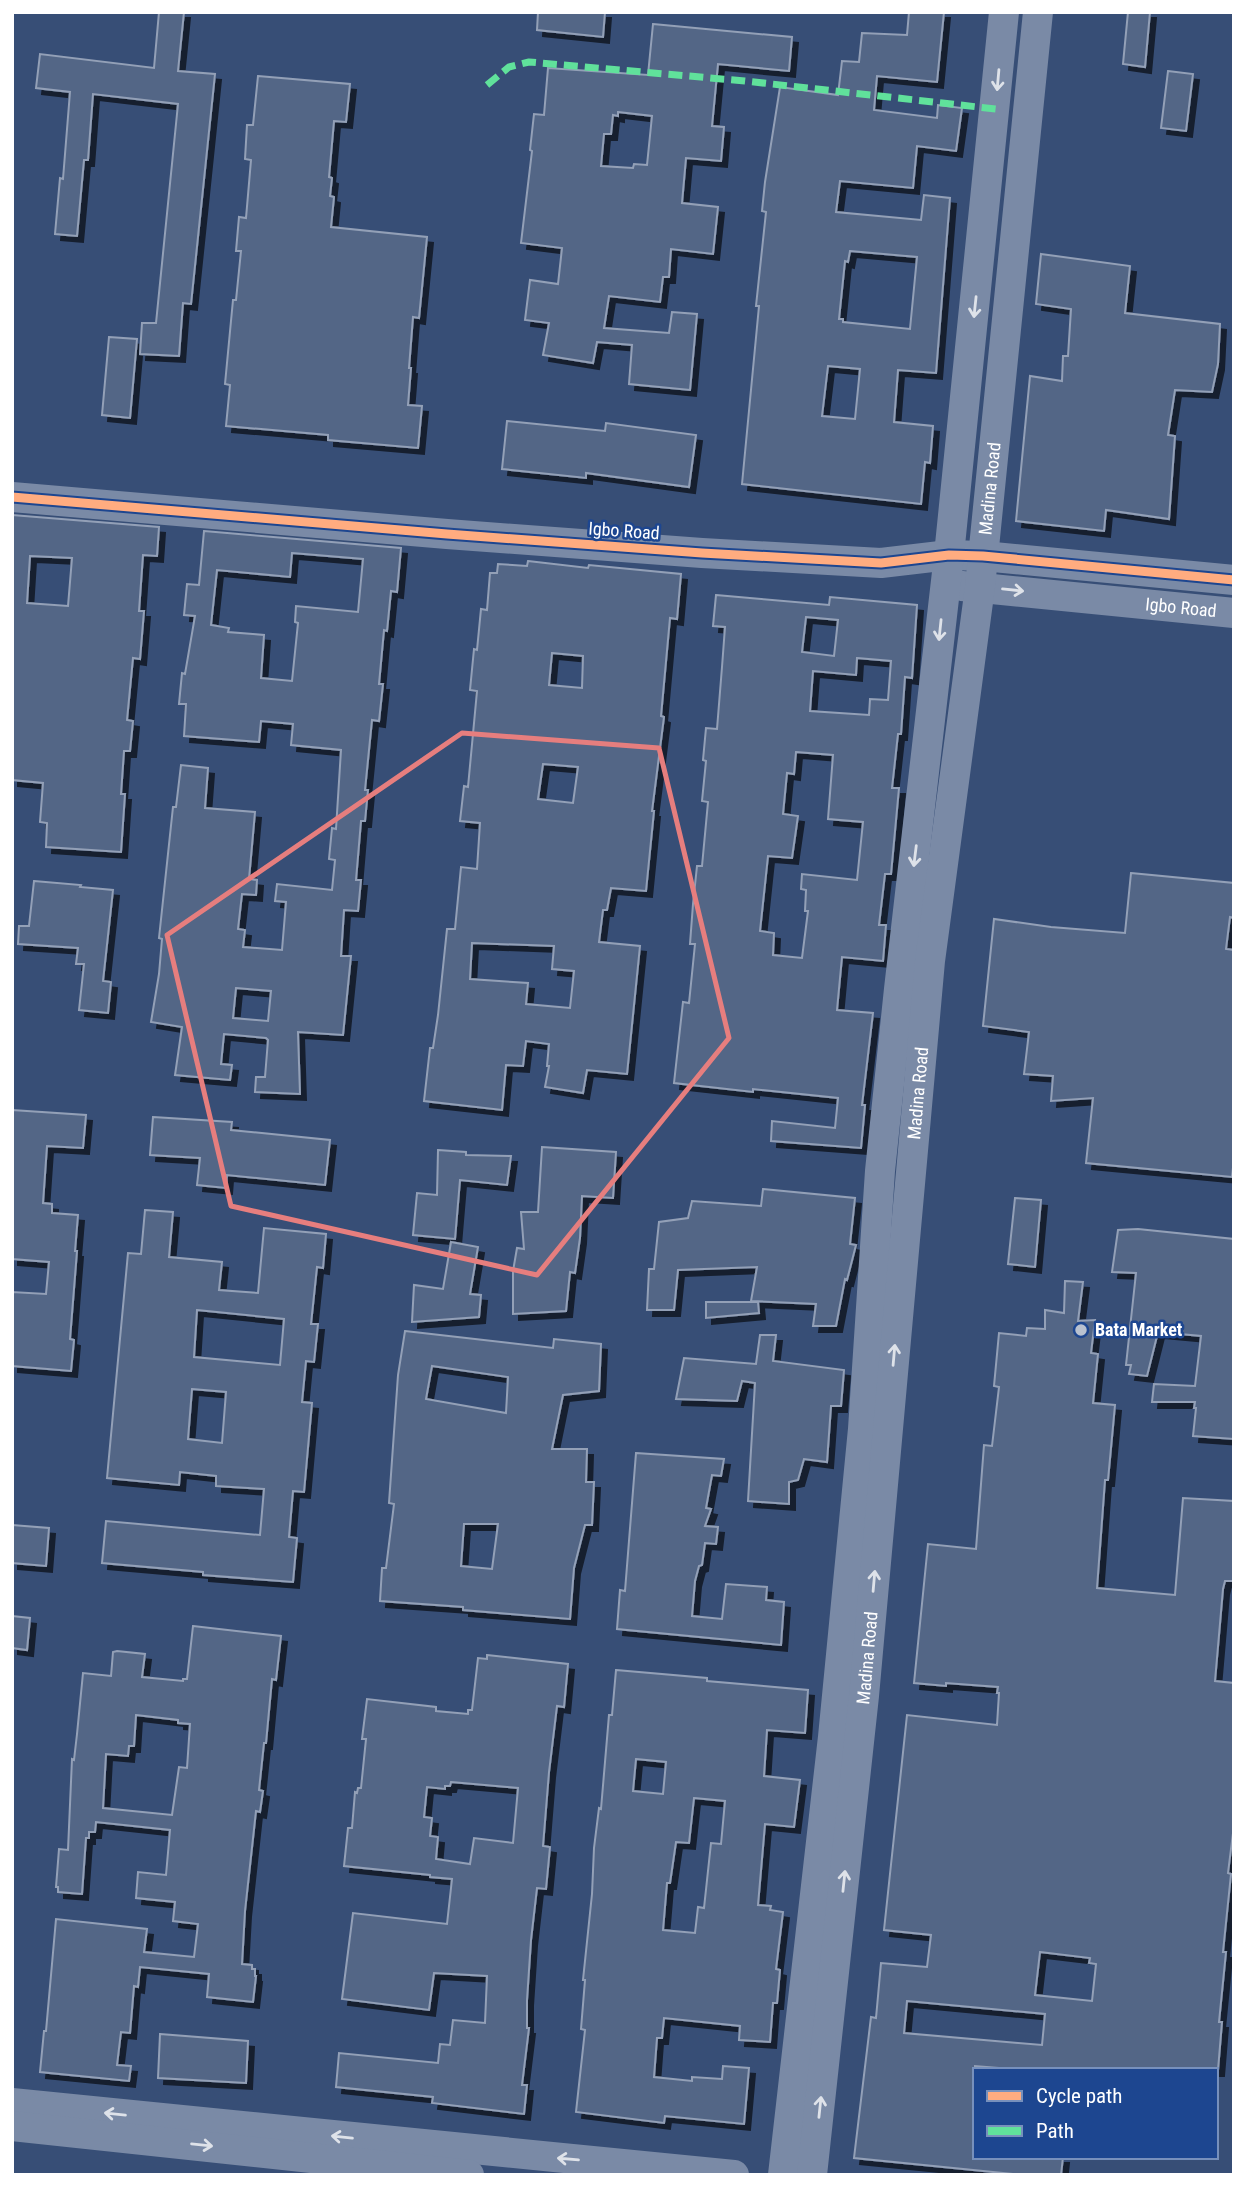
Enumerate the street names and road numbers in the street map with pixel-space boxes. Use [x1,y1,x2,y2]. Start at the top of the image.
street label: Madina Road [974,441,1005,536]
street label: Igbo Road [588,518,660,543]
street label: Igbo Road [1144,593,1218,621]
street label: Madina Road [903,1046,932,1140]
street label: Madina Road [852,1611,882,1705]

